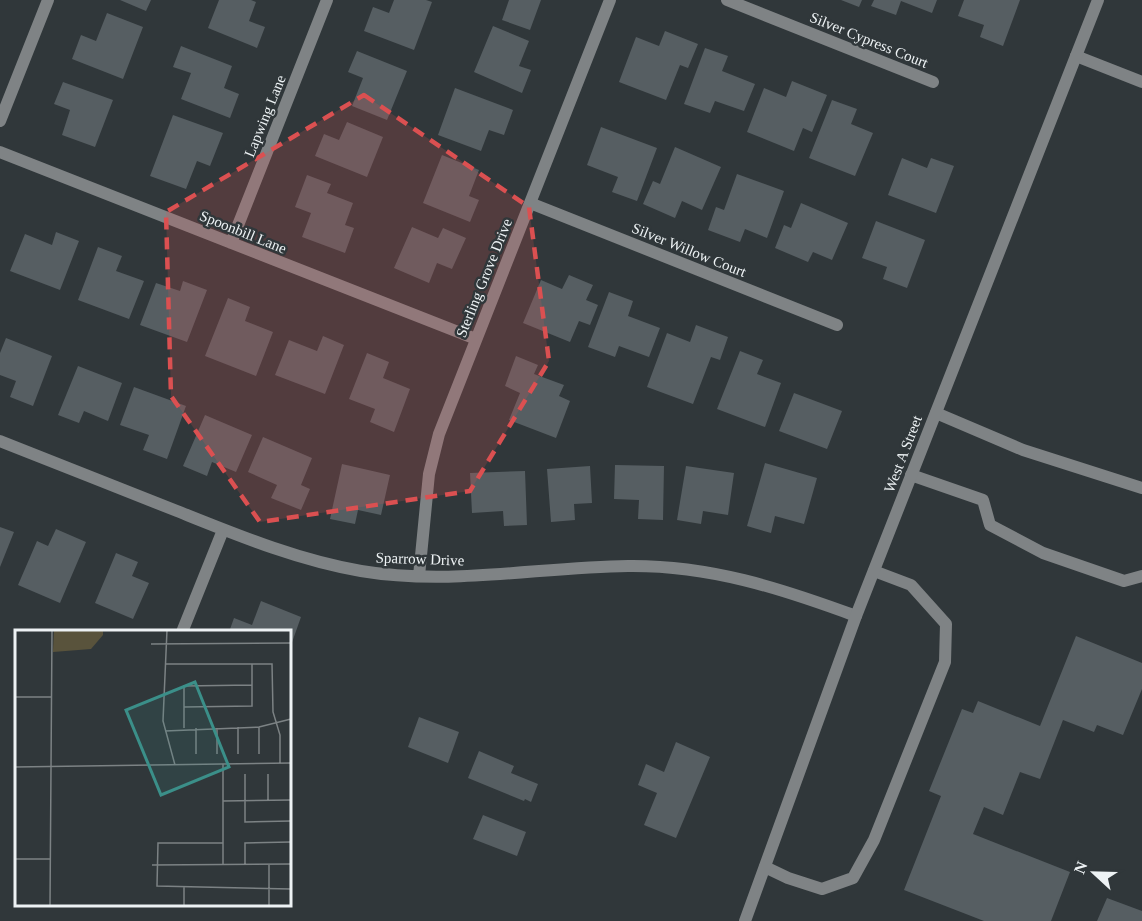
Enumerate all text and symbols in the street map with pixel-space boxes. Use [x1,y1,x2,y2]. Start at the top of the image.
street label: Silver Cypress Court [808,9,931,71]
street label: Lapwing Lane [241,72,289,159]
street label: Spoonbill Lane [197,207,289,257]
street label: Sterling Grove Drive [453,216,515,340]
street label: Silver Willow Court [630,220,749,281]
street label: West A Street [881,412,925,495]
street label: Sparrow Drive [375,549,465,569]
inset map [15,630,291,906]
north arrow [1064,843,1124,903]
text: N [1071,859,1091,876]

